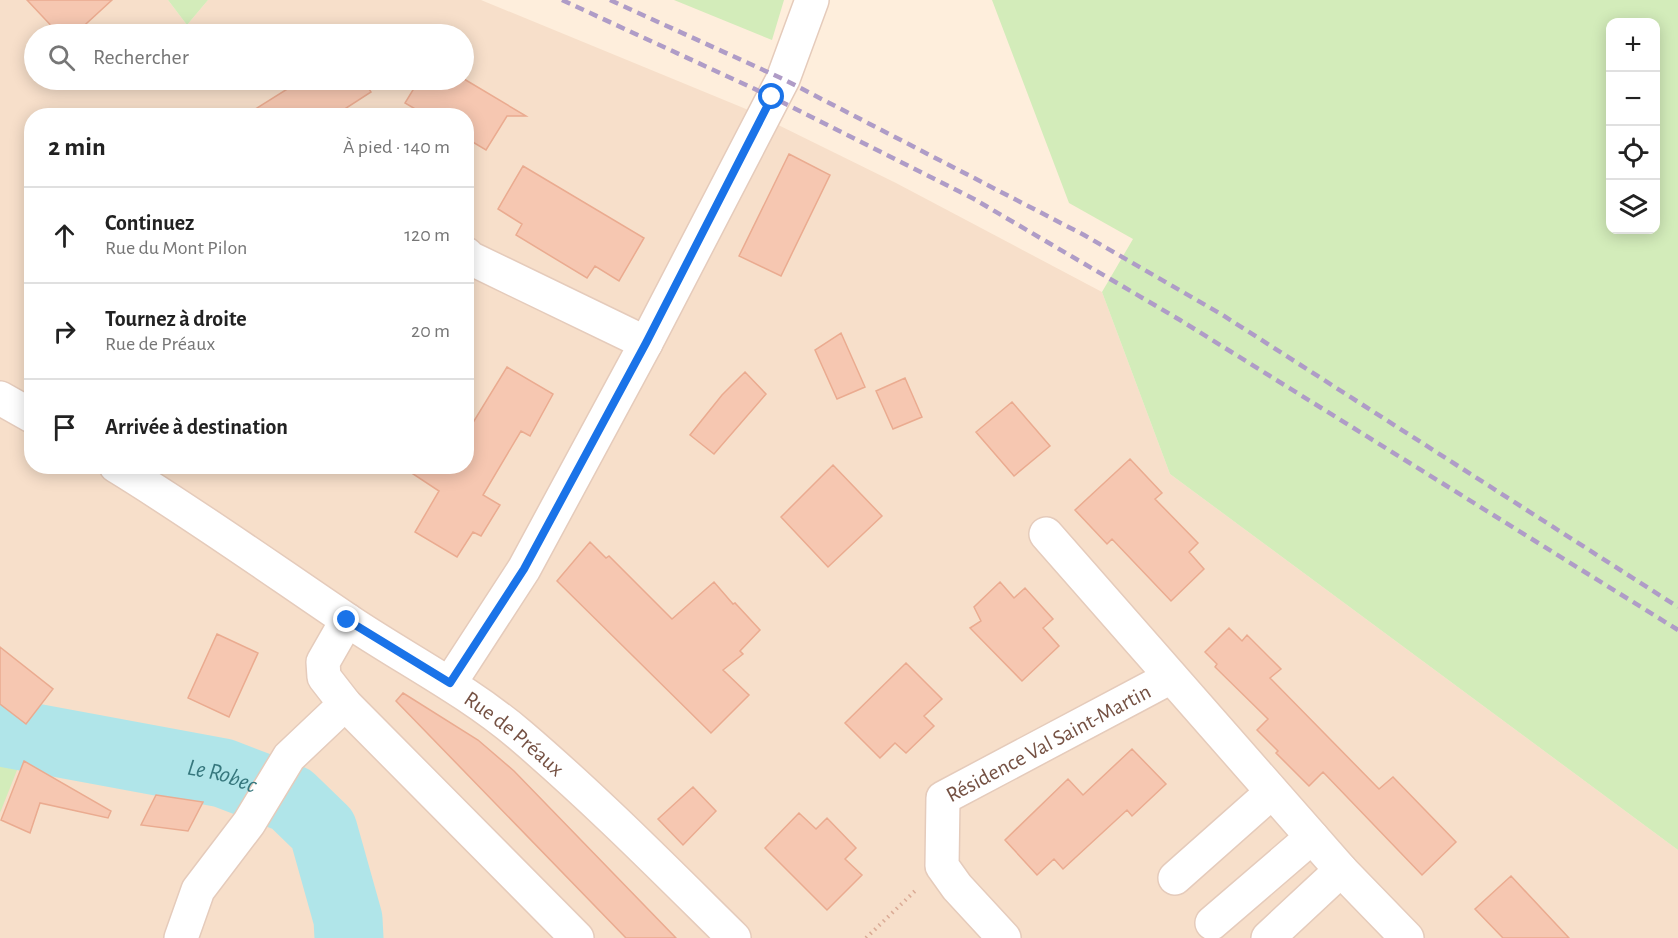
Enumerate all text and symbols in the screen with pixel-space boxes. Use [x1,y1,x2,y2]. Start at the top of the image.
map controls [1606,18,1660,234]
button: + [1606,18,1660,72]
search box [24,24,474,90]
icon: search [45,41,78,74]
text: Rechercher [93,46,189,68]
button: − [1606,72,1660,126]
route start [758,83,784,109]
button: locate [1606,126,1660,180]
text: 2 min [48,134,106,160]
text: À pied · 140 m [343,137,450,157]
button: layers [1606,180,1660,234]
text: Continuez [105,212,194,234]
icon: ahead [48,219,81,252]
text: 120 m [404,225,450,245]
text: Rue du Mont Pilon [105,238,247,258]
text: Tournez à droite [105,308,247,330]
icon: right [48,315,81,348]
text: 20 m [411,321,450,341]
text: Rue de Préaux [105,334,215,354]
icon: arrive [48,411,81,444]
text: Arrivée à destination [105,416,288,438]
route end [333,606,359,632]
street label: Résidence Val Saint-Martin [942,680,1154,806]
street label: Rue de Préaux [460,687,568,781]
water label: Le Robec [185,756,261,798]

